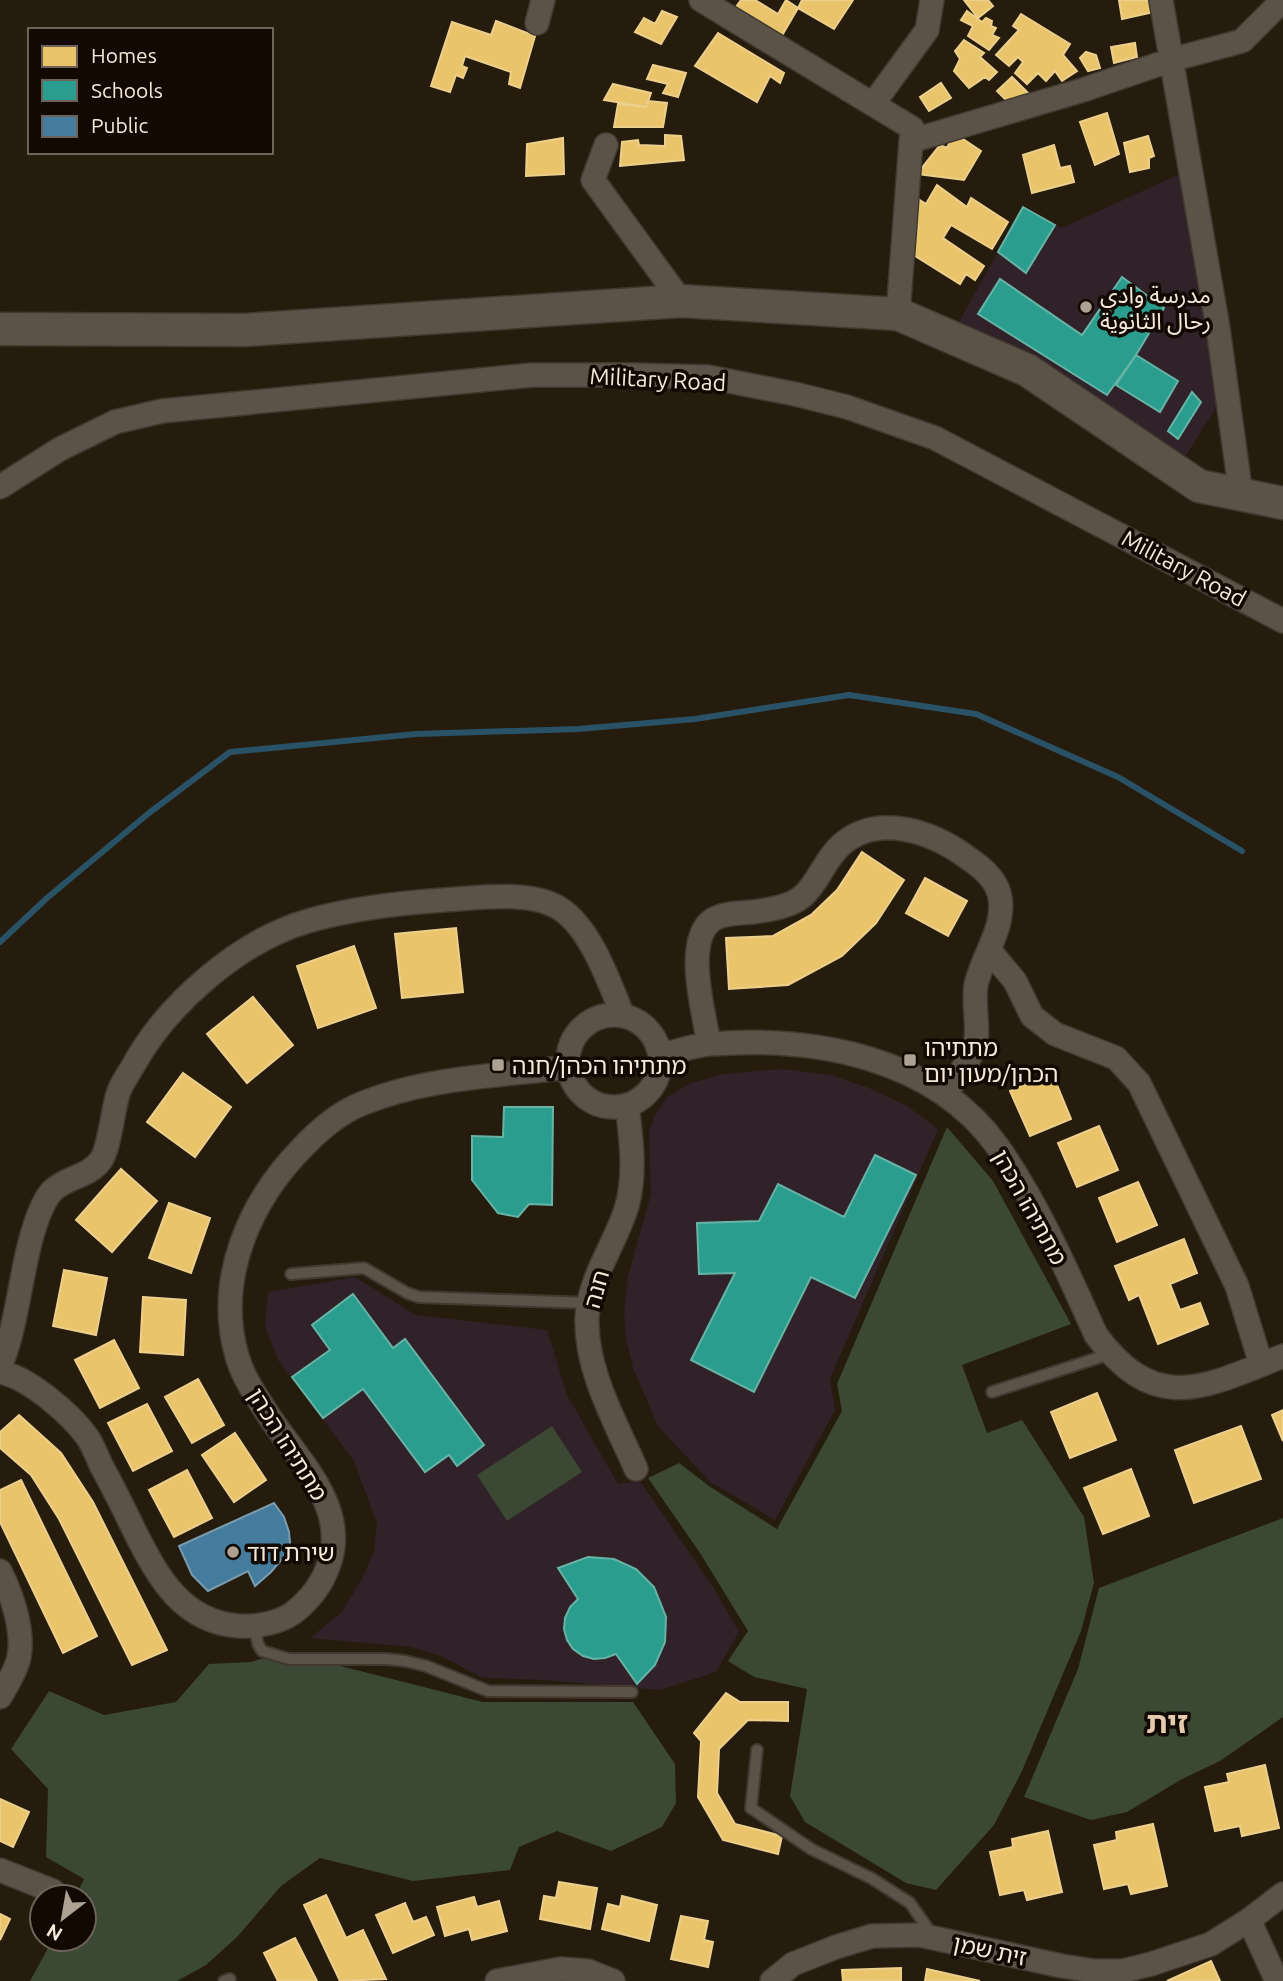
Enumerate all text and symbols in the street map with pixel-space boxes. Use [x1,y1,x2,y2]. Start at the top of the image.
legend [28,28,273,154]
text: Homes [91,43,157,67]
text: Schools [91,78,163,102]
text: Public [91,113,148,137]
place label: مدرسة وادي رحال الثانوية [1100,282,1211,335]
marker: مدرسة وادي رحال الثانوية [1078,299,1094,315]
street label: Military Road [589,363,727,395]
street label: Military Road [1118,525,1250,611]
place label: מתתיהו הכהן/מעון יום [924,1035,1059,1086]
marker: מתתיהו הכהן/מעון יום [902,1052,918,1068]
place label: מתתיהו הכהן/חנה [512,1053,686,1078]
marker: מתתיהו הכהן/חנה [490,1057,506,1073]
street label: מתתיהו הכהן [988,1145,1072,1269]
street label: חנה [579,1267,613,1311]
street label: מתתיהו הכהן [244,1383,332,1505]
place label: שירת דוד [247,1540,335,1565]
marker: שירת דוד [225,1544,241,1560]
district label: זית [1146,1705,1188,1739]
north arrow [28,1883,98,1953]
text: N [42,1919,66,1946]
street label: זית שמן [951,1930,1029,1970]

